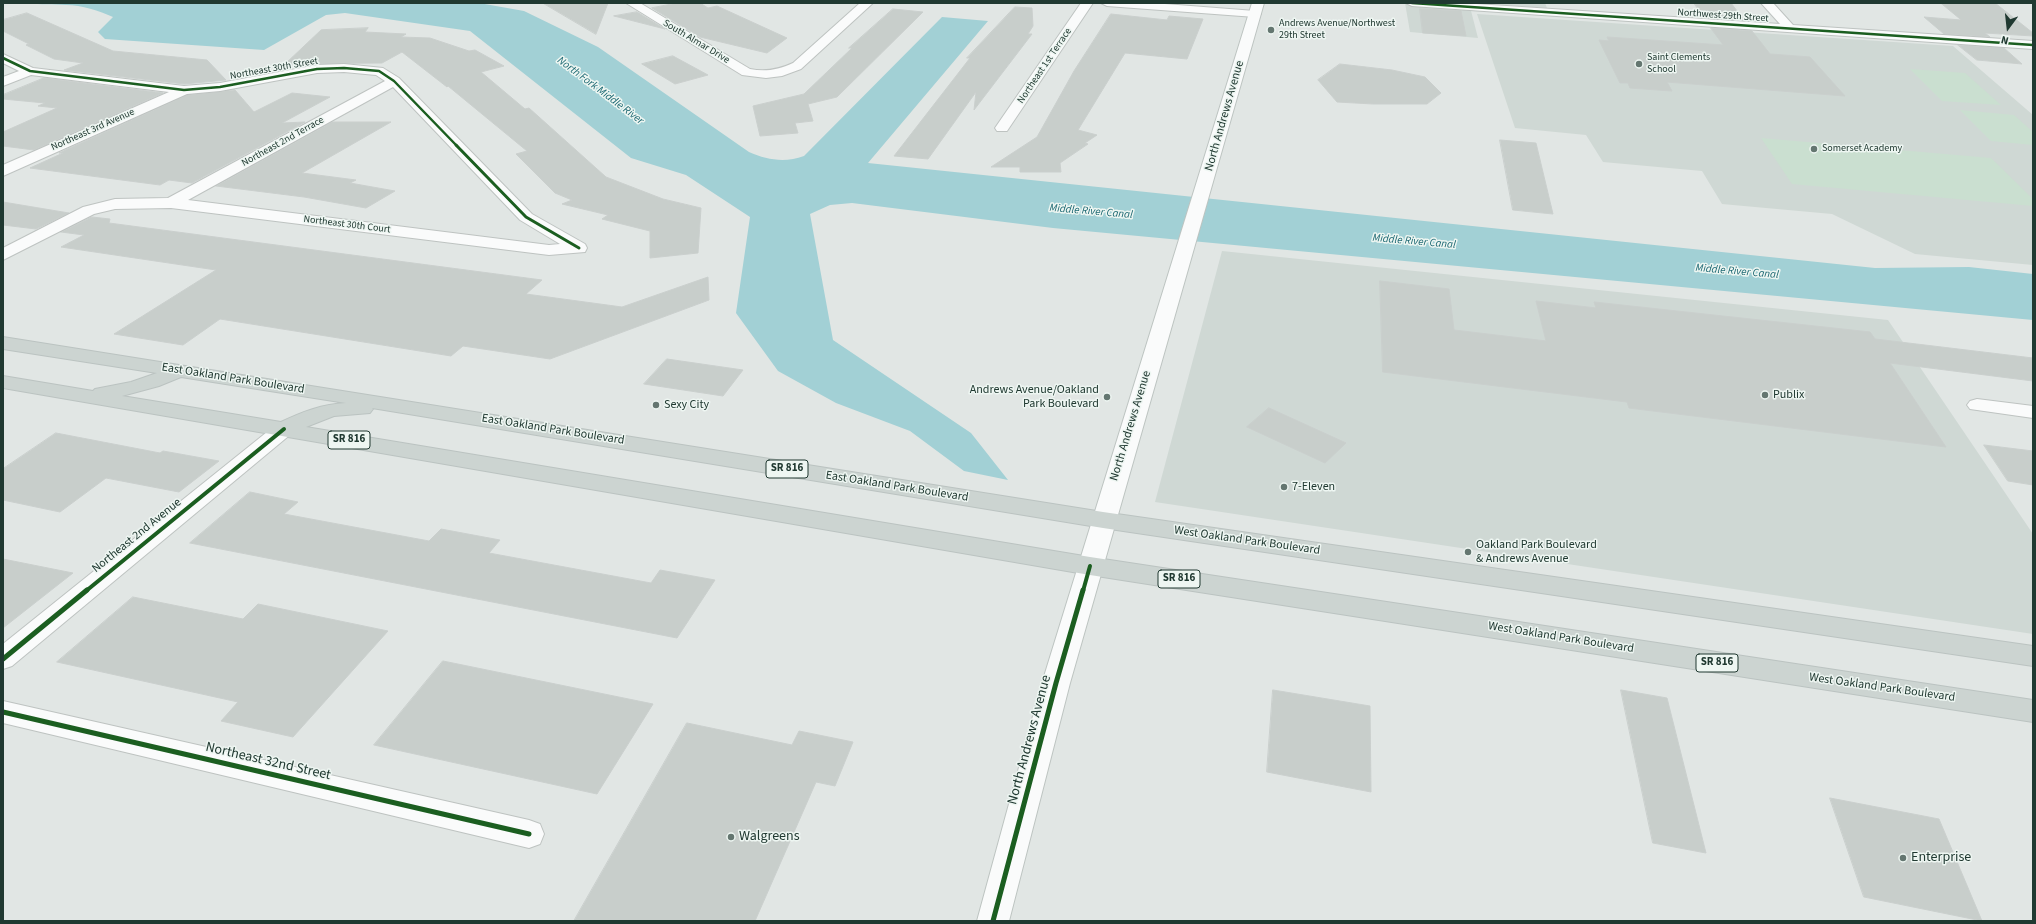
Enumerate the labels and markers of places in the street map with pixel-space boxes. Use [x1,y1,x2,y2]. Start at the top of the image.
place label: Andrews Avenue/Northwest 29th Street [1279,18,1395,42]
marker: Andrews Avenue/Northwest 29th Street [1266,25,1276,35]
place label: Saint Clements School [1647,52,1710,76]
marker: Saint Clements School [1634,59,1644,69]
place label: Somerset Academy [1822,143,1902,155]
marker: Somerset Academy [1809,144,1819,154]
place label: Andrews Avenue/Oakland Park Boulevard [970,383,1099,411]
place label: Publix [1773,388,1804,402]
marker: Publix [1760,390,1770,400]
marker: Andrews Avenue/Oakland Park Boulevard [1102,392,1112,402]
place label: Sexy City [664,398,709,412]
marker: Sexy City [651,400,661,410]
place label: 7-Eleven [1292,480,1335,494]
marker: 7-Eleven [1279,482,1289,492]
place label: Oakland Park Boulevard & Andrews Avenue [1476,538,1597,566]
marker: Oakland Park Boulevard & Andrews Avenue [1463,547,1473,557]
place label: Walgreens [739,829,800,845]
marker: Walgreens [726,832,736,842]
place label: Enterprise [1911,850,1971,866]
marker: Enterprise [1898,853,1908,863]

